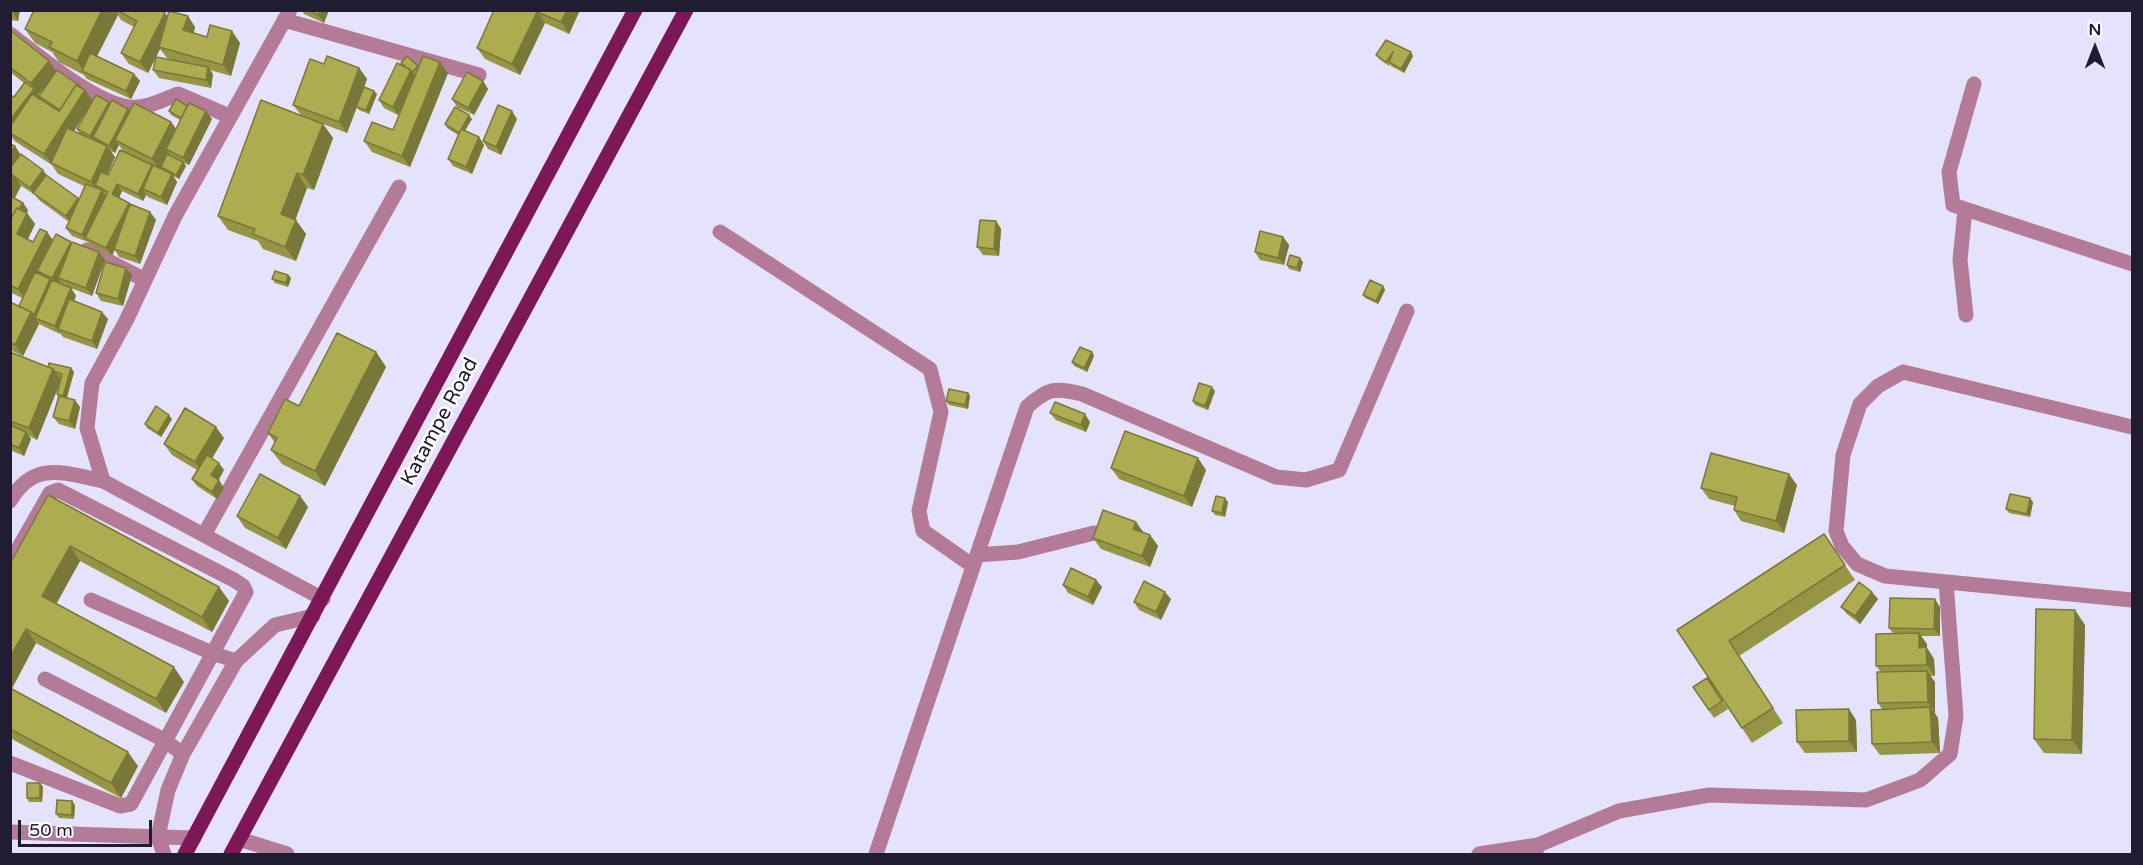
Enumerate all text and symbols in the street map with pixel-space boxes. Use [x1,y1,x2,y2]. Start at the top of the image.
north arrow [2065,18,2125,78]
text: N [2089,20,2101,40]
street label: Katampe Road [396,354,484,490]
scale bar [21,808,154,846]
text: 50 m [29,819,73,841]

